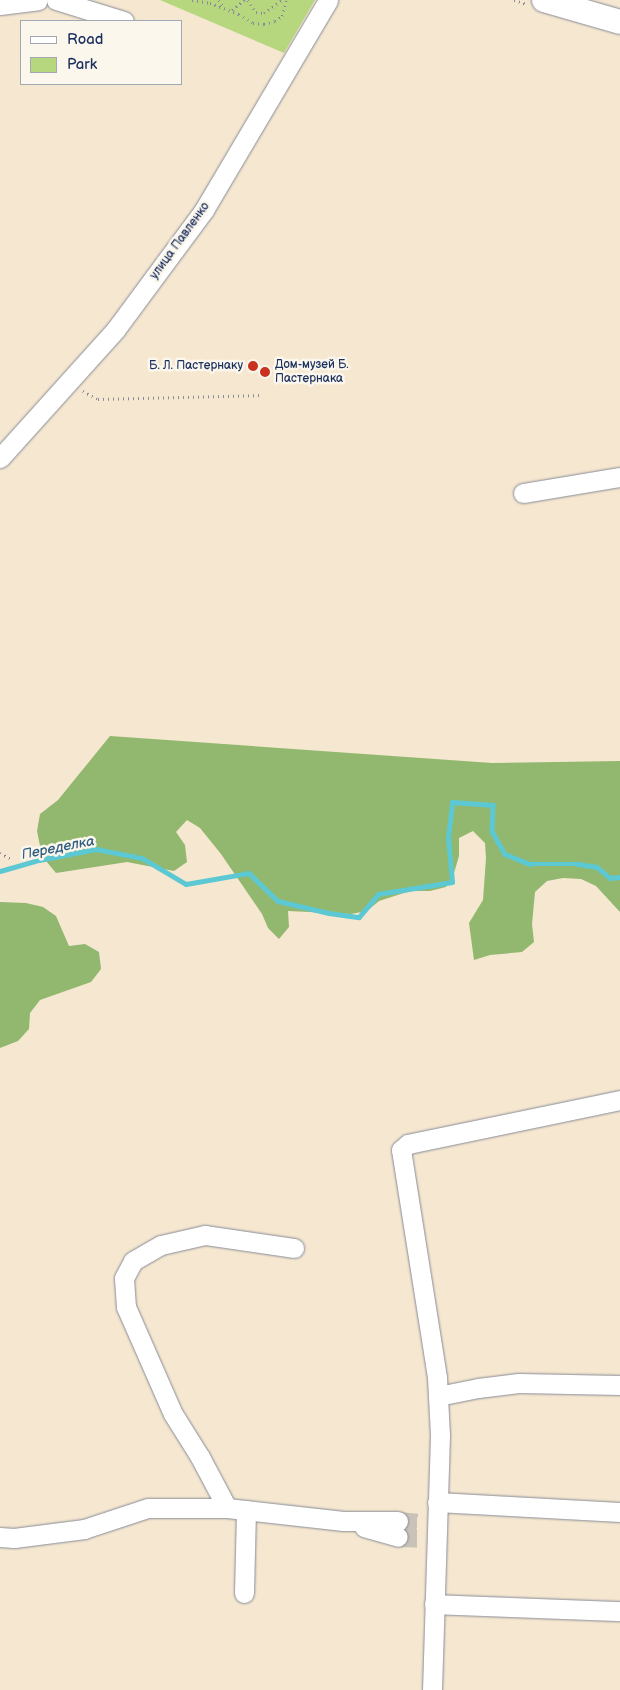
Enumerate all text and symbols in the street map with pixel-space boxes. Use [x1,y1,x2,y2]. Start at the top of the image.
legend [20,20,182,85]
text: Road [67,30,103,49]
text: Park [67,55,97,74]
street label: улица Павленко [147,200,213,282]
place label: Дом-музей Б. Пастернака [275,358,349,386]
place label: Б. Л. Пастернаку [149,359,243,373]
marker: Б. Л. Пастернаку [247,360,259,372]
marker: Дом-музей Б. Пастернака [259,366,271,378]
water label: Переделка [20,833,96,863]

